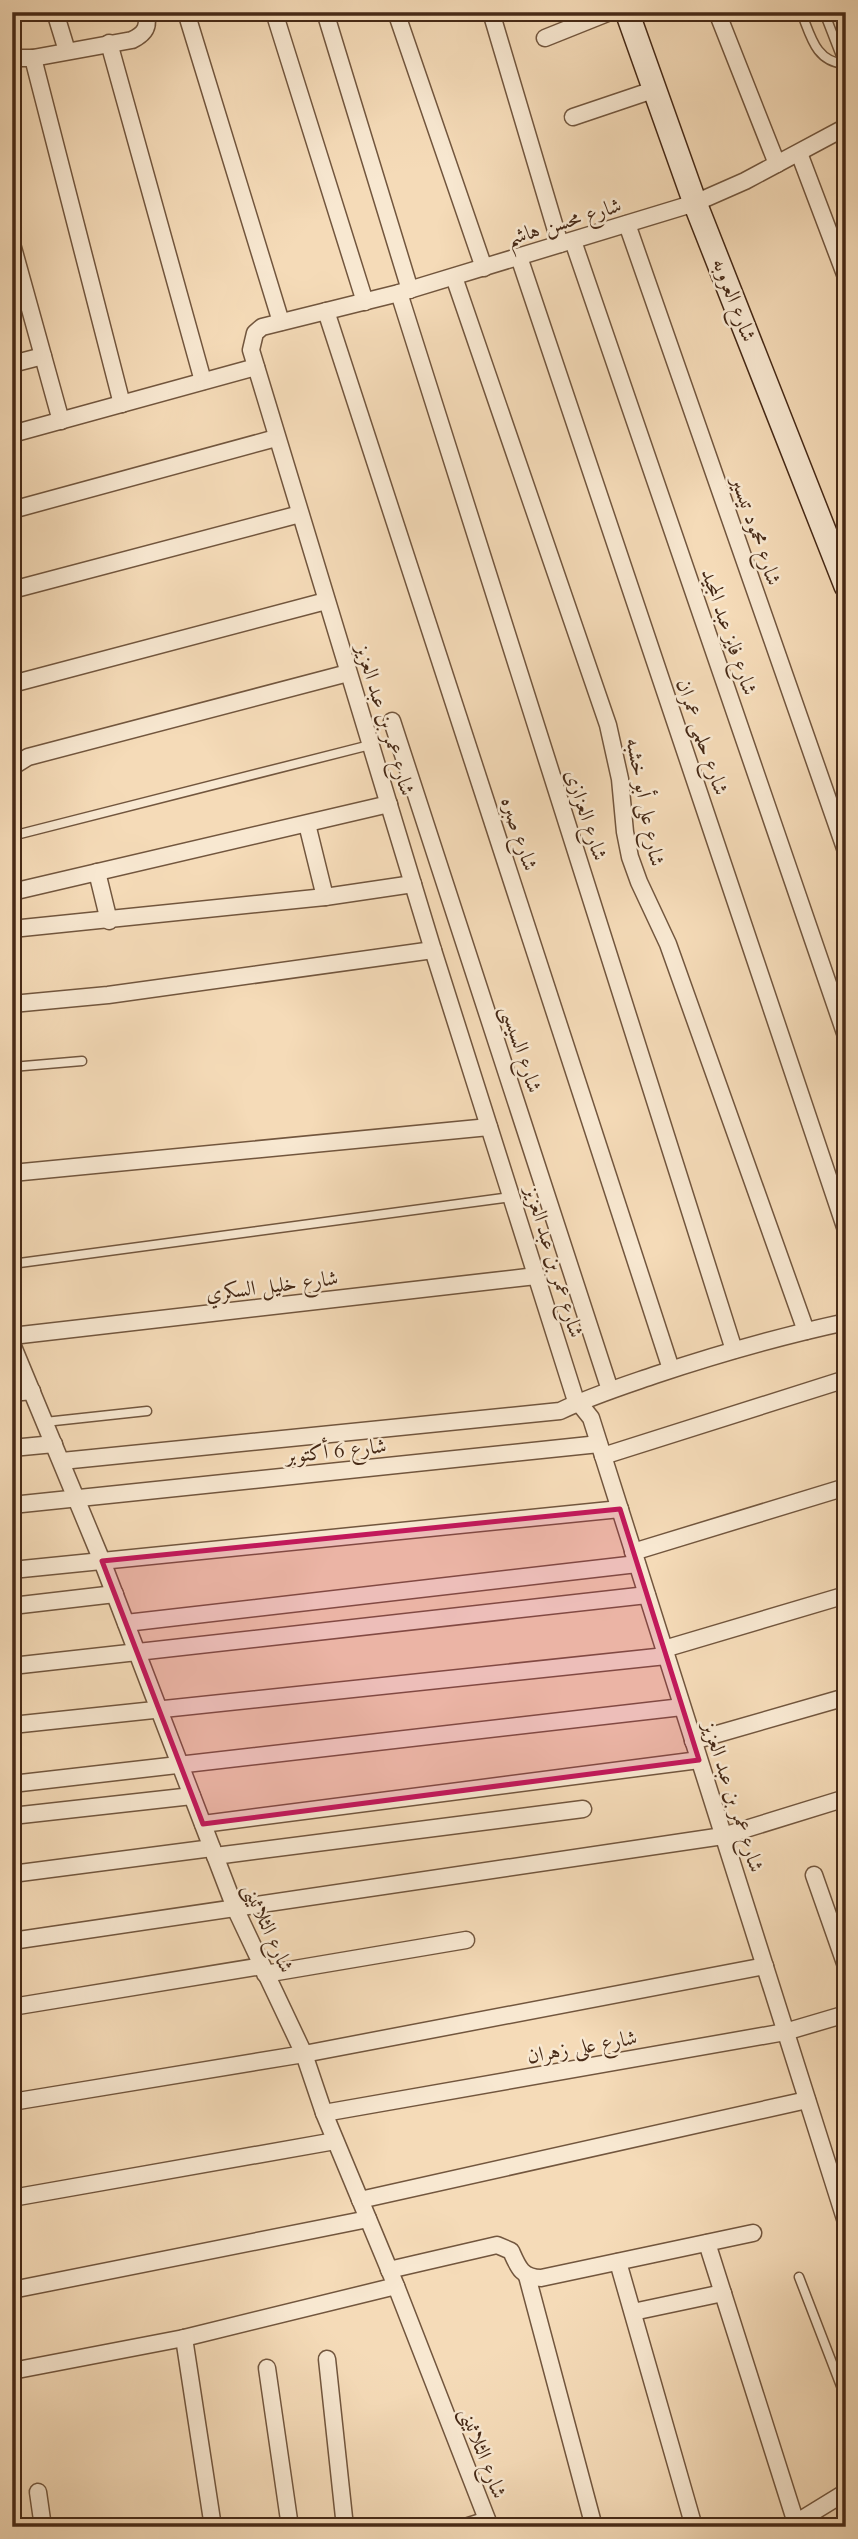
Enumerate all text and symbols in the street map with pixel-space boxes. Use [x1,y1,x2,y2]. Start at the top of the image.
street label: شارع محسن هاشم [503,191,627,259]
street label: شارع العروبه [702,254,763,347]
street label: شارع محمود تيسير [720,471,788,590]
street label: شارع فايز عبد المجيد [691,565,764,700]
street label: شارع عمر بن عبد العزيز [345,639,422,800]
street label: شارع حلمى عمران [666,675,735,800]
street label: شارع على أبو خشبه [615,735,673,869]
street label: شارع العزازى [555,766,614,865]
street label: شارع صبره [491,793,545,876]
street label: شارع السيسى [490,1001,549,1098]
street label: شارع عمر بن عبد العزيز [514,1181,591,1342]
street label: شارع خليل السكري [204,1263,340,1311]
street label: شارع 6 أكتوبر [282,1430,388,1474]
street label: شارع عمر بن عبد العزيز [692,1716,771,1877]
street label: شارع الثلاثينى [233,1878,301,1979]
street label: شارع على زهران [525,2023,640,2074]
street label: شارع الثلاثينى [450,2403,514,2504]

